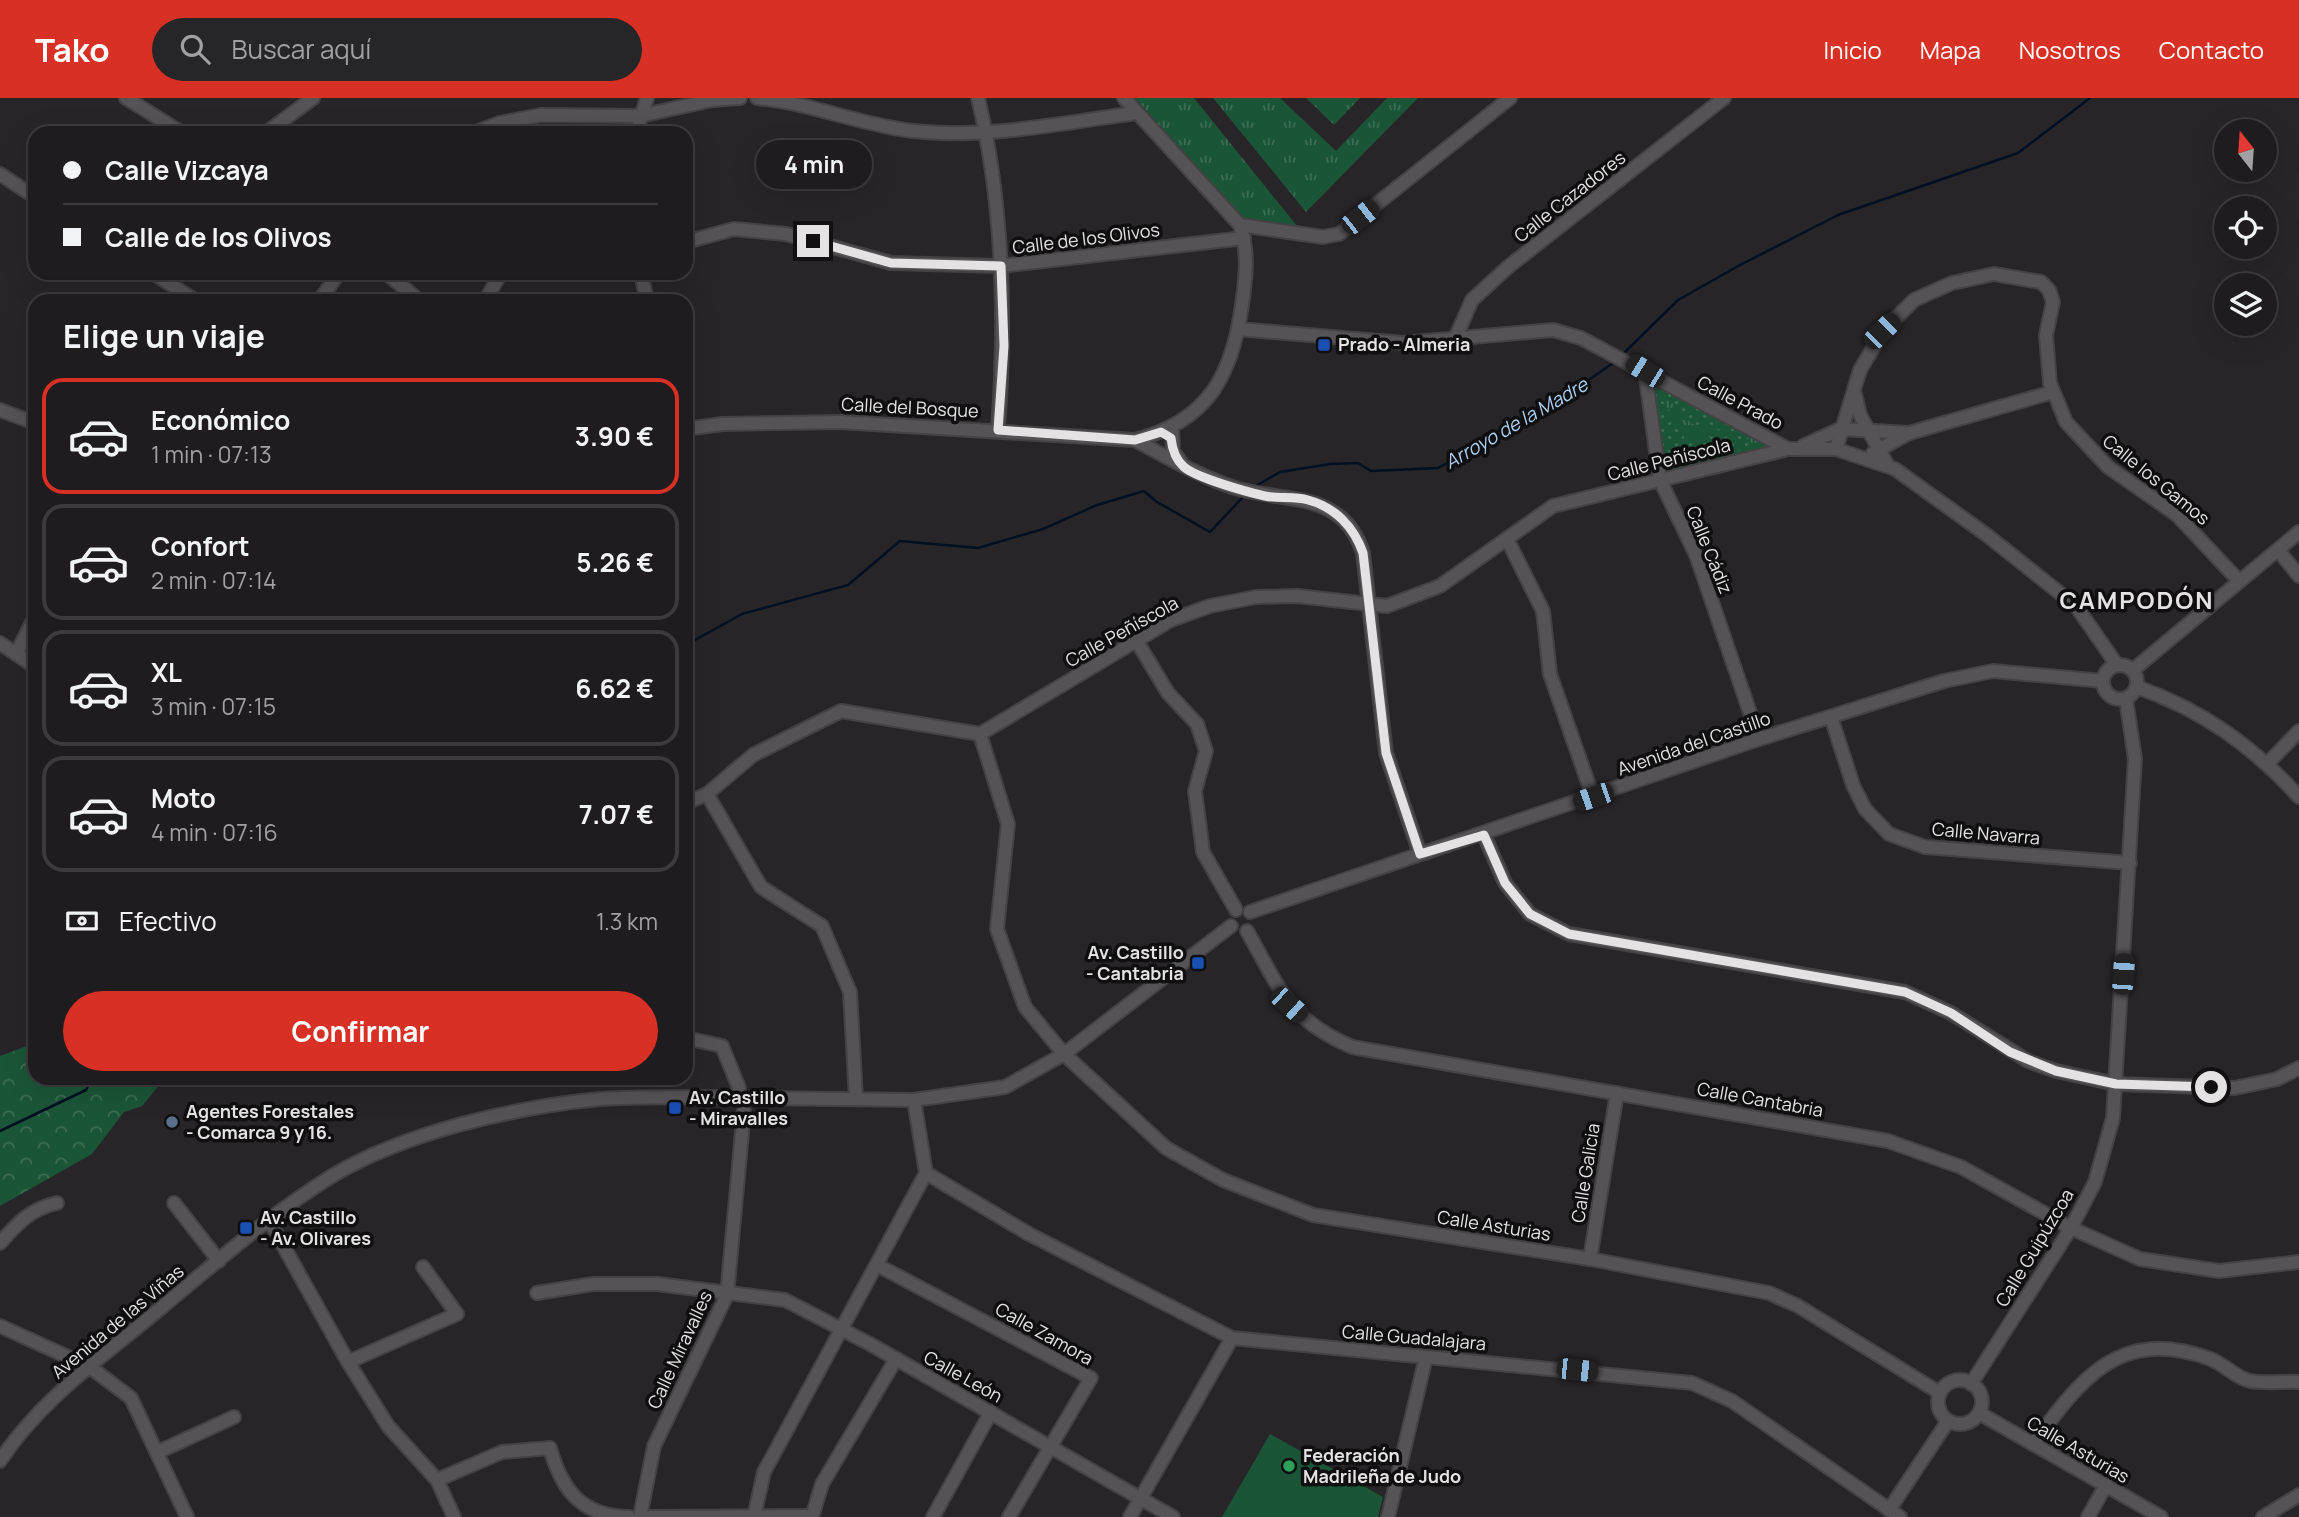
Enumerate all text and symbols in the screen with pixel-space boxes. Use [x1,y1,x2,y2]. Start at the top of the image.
search box [152,18,642,81]
text: Tako [35,27,110,72]
icon: search [176,30,214,68]
text: Buscar aquí [232,31,371,67]
text: Inicio [1824,33,1882,66]
text: Mapa [1920,33,1981,66]
text: Nosotros [2019,33,2121,66]
text: Contacto [2159,33,2264,66]
north arrow [2214,119,2277,182]
map controls [2214,119,2277,336]
callout: 4 min [755,139,871,188]
street label: Calle Cazadores [1509,145,1630,247]
text: 4 min [784,148,844,180]
text: Calle Vizcaya [105,152,269,188]
car [1337,196,1384,238]
button: locate [2214,196,2277,259]
street label: Calle de los Olivos [1011,217,1161,259]
text: Calle de los Olivos [105,219,332,255]
route end [797,225,829,257]
button: layers [2214,273,2277,336]
car [1860,309,1905,353]
text: Elige un viaje [63,314,265,358]
place label: Prado - Almeria [1338,332,1470,356]
marker: Prado - Almeria [1316,337,1332,353]
car [1622,351,1669,391]
water label: Arroyo de la Madre [1440,370,1594,475]
street label: Calle Prado [1693,370,1787,435]
street label: Calle del Bosque [841,391,979,423]
text: Económico [151,402,290,438]
icon: car [67,405,130,468]
text: 3.90 € [575,418,654,454]
street label: Calle los Gamos [2098,429,2215,530]
street label: Calle Peñíscola [1605,432,1733,486]
text: 1 min · 07:13 [151,438,272,470]
street label: Calle Cádiz [1681,502,1738,597]
text: Confort [151,528,250,564]
icon: car [67,531,130,594]
text: 5.26 € [576,544,654,580]
text: 2 min · 07:14 [151,564,277,596]
district label: CAMPODÓN [2059,583,2215,616]
street label: Calle Peñíscola [1061,590,1182,672]
text: XL [151,654,182,690]
icon: car [67,657,130,720]
text: 6.62 € [575,670,654,706]
text: 3 min · 07:15 [151,690,276,722]
street label: Avenida del Castillo [1614,706,1774,781]
text: Moto [151,780,216,816]
car [1570,780,1617,814]
icon: car [67,783,130,846]
text: 7.07 € [579,796,654,832]
text: 4 min · 07:16 [151,816,278,848]
street label: Calle Navarra [1931,816,2041,850]
icon: cash [63,902,101,940]
text: Efectivo [119,903,217,939]
text: 1.3 km [596,905,658,937]
place label: Av. Castillo - Cantabria [1086,940,1184,985]
car [2112,952,2135,996]
marker: Av. Castillo - Cantabria [1190,955,1206,971]
car [1267,983,1312,1027]
button: Confirmar [63,991,658,1071]
route start [2195,1071,2227,1103]
street label: Calle Cantabria [1695,1076,1825,1122]
place label: Av. Castillo - Miravalles [689,1085,788,1130]
place label: Agentes Forestales - Comarca 9 y 16. [186,1099,354,1144]
marker: Av. Castillo - Miravalles [667,1100,683,1116]
marker: Agentes Forestales - Comarca 9 y 16. [164,1114,180,1130]
street label: Calle Galicia [1565,1121,1605,1224]
street label: Calle Guipúzcoa [1989,1184,2079,1311]
street label: Calle Asturias [1436,1204,1552,1246]
place label: Av. Castillo - Av. Olivares [260,1205,371,1250]
marker: Av. Castillo - Av. Olivares [238,1220,254,1236]
street label: Avenida de las Viñas [46,1259,189,1384]
street label: Calle Miravalles [641,1287,717,1412]
street label: Calle Zamora [991,1296,1098,1370]
street label: Calle Guadalajara [1341,1319,1487,1355]
street label: Calle León [920,1345,1007,1408]
car [1556,1357,1599,1383]
street label: Calle Asturias [2023,1410,2134,1488]
place label: Federación Madrileña de Judo [1303,1443,1461,1488]
marker: Federación Madrileña de Judo [1281,1458,1297,1474]

